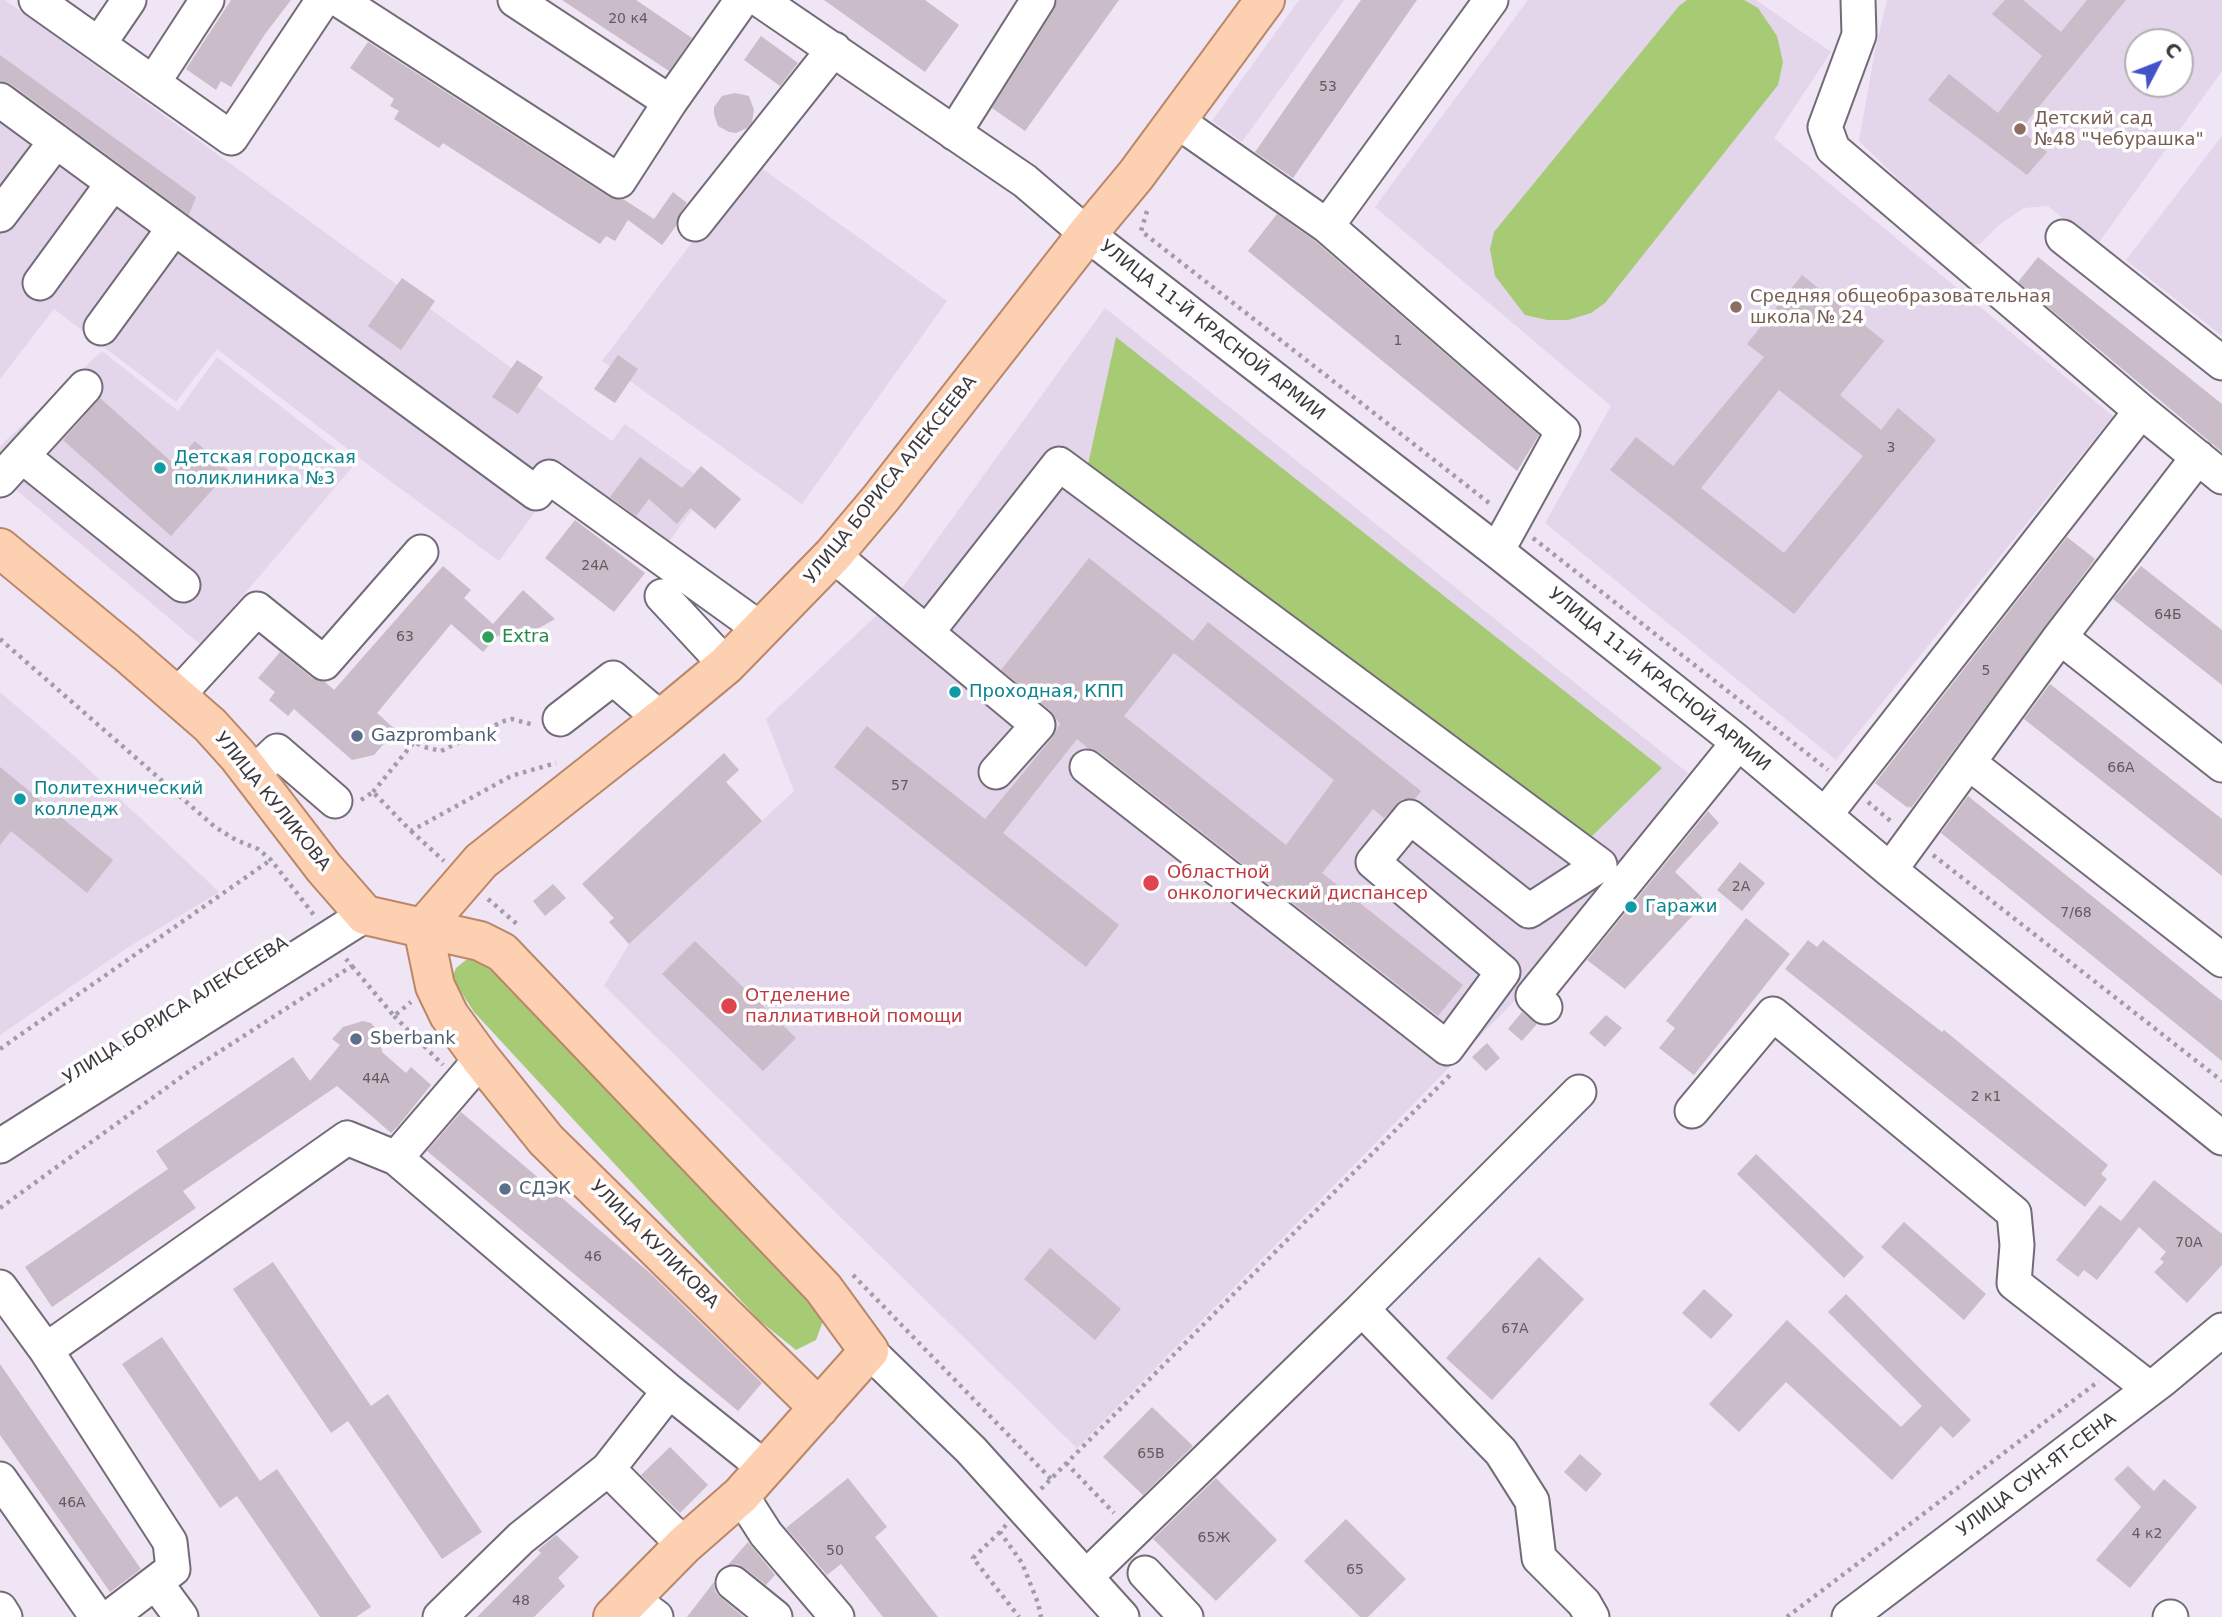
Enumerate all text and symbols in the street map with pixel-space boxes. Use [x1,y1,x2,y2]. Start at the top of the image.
house number: 20 к4 [608,11,648,27]
north arrow [2124,28,2194,98]
text: С [2160,38,2186,63]
house number: 53 [1319,79,1337,95]
place label: Детский сад №48 "Чебурашка" [2034,108,2204,150]
marker: Детский сад №48 "Чебурашка" [2012,121,2028,137]
street label: УЛИЦА 11-Й КРАСНОЙ АРМИИ [1095,236,1329,426]
place label: Средняя общеобразовательная школа № 24 [1750,286,2051,328]
marker: Средняя общеобразовательная школа № 24 [1728,299,1744,315]
house number: 1 [1394,333,1402,349]
street label: УЛИЦА БОРИСА АЛЕКСЕЕВА [800,372,982,588]
house number: 3 [1887,440,1895,456]
place label: Детская городская поликлиника №3 [174,447,356,490]
marker: Детская городская поликлиника №3 [152,460,168,476]
house number: 24А [581,558,609,574]
street label: УЛИЦА 11-Й КРАСНОЙ АРМИИ [1544,584,1774,776]
house number: 64Б [2154,607,2182,623]
place label: Extra [502,626,550,648]
house number: 63 [396,629,414,645]
marker: Extra [480,629,496,645]
house number: 5 [1982,663,1990,679]
place label: Проходная, КПП [969,681,1124,703]
marker: Проходная, КПП [947,684,963,700]
place label: Gazprombank [371,725,497,747]
street label: УЛИЦА КУЛИКОВА [209,728,335,876]
marker: Gazprombank [349,728,365,744]
house number: 66А [2107,760,2135,776]
place label: Политехнический колледж [34,778,203,820]
house number: 57 [891,778,909,794]
marker: Политехнический колледж [12,791,28,807]
place label: Областной онкологический диспансер [1167,862,1428,904]
marker: Областной онкологический диспансер [1141,873,1161,893]
house number: 2А [1732,879,1750,895]
place label: Гаражи [1645,896,1717,918]
marker: Гаражи [1623,899,1639,915]
house number: 7/68 [2060,905,2092,921]
street label: УЛИЦА БОРИСА АЛЕКСЕЕВА [59,933,293,1089]
place label: Отделение паллиативной помощи [745,985,963,1028]
marker: Отделение паллиативной помощи [719,996,739,1016]
place label: Sberbank [370,1028,456,1050]
marker: Sberbank [348,1031,364,1047]
house number: 44А [362,1071,390,1087]
house number: 2 к1 [1971,1089,2001,1105]
street label: УЛИЦА КУЛИКОВА [585,1176,723,1314]
place label: СДЭК [519,1178,571,1200]
marker: СДЭК [497,1181,513,1197]
house number: 70А [2175,1235,2203,1251]
house number: 46 [584,1249,602,1265]
house number: 67А [1501,1321,1529,1337]
street label: УЛИЦА СУН-ЯТ-СЕНА [1953,1408,2121,1542]
house number: 65В [1137,1446,1165,1462]
house number: 46А [58,1495,86,1511]
house number: 4 к2 [2132,1526,2162,1542]
house number: 65Ж [1198,1530,1230,1546]
house number: 50 [826,1543,844,1559]
house number: 65 [1346,1562,1364,1578]
house number: 48 [512,1593,530,1609]

